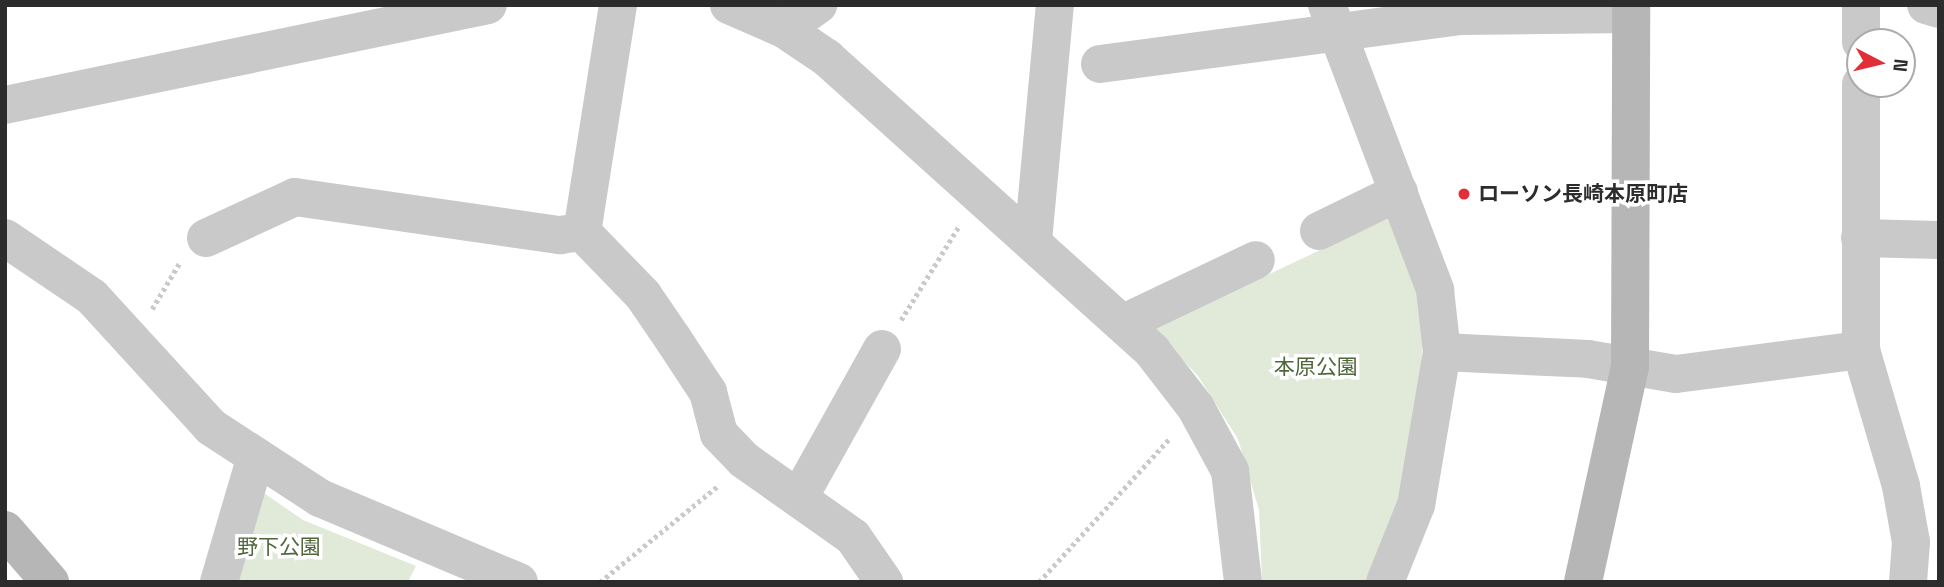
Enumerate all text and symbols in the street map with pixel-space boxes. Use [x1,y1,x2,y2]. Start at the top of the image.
north arrow [1846,28,1916,98]
text: N [1887,58,1914,73]
place label: ローソン長崎本原町店 [1478,181,1688,207]
marker: ローソン長崎本原町店 [1456,186,1472,202]
park label: 本原公園 [1274,354,1358,380]
park label: 野下公園 [237,534,321,560]

